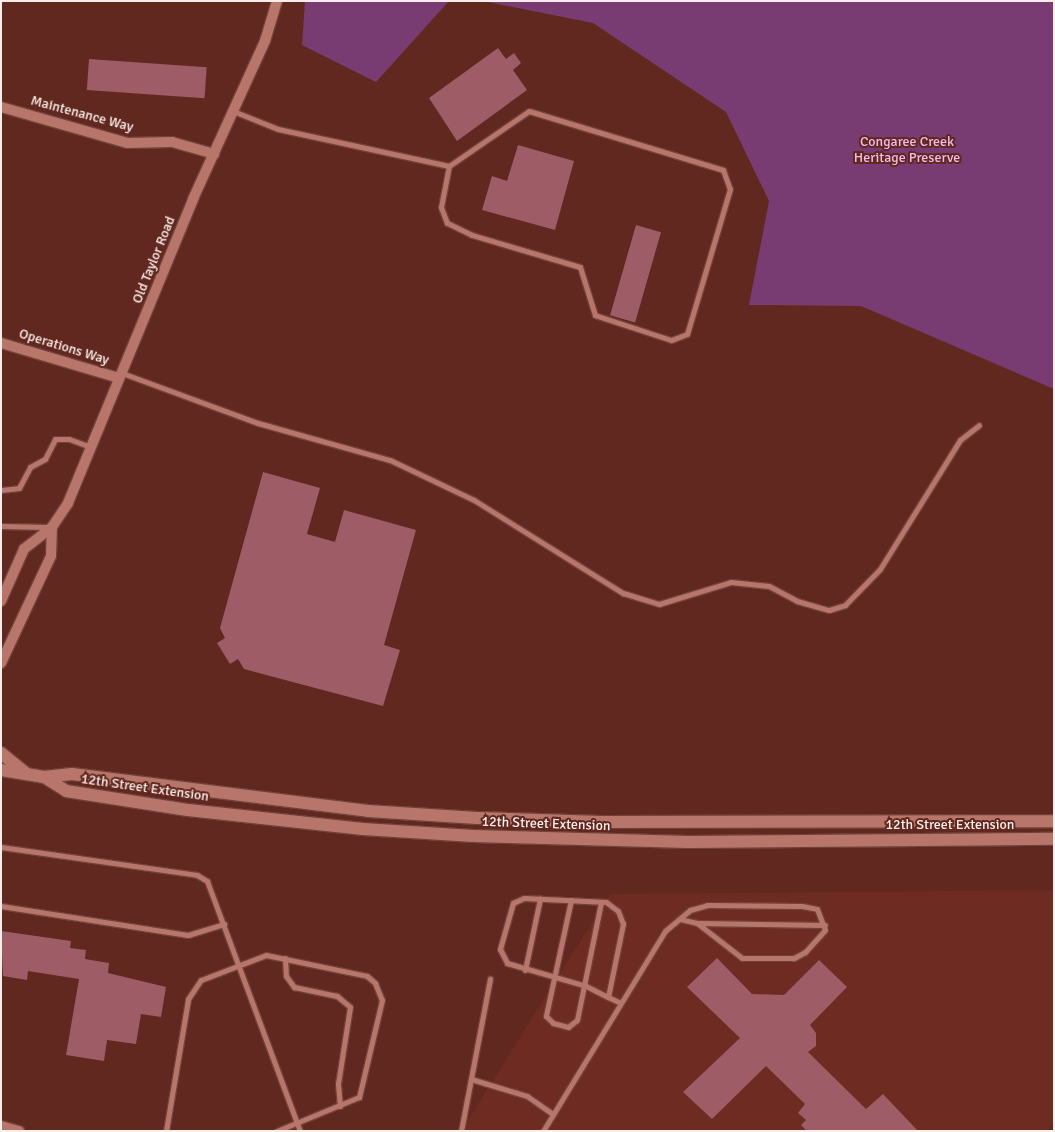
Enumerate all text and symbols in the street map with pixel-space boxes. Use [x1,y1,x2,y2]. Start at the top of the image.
street label: Maintenance Way [29,92,135,136]
park label: Congaree Creek Heritage Preserve [854,134,960,166]
street label: Old Taylor Road [129,214,179,306]
street label: Operations Way [17,325,111,369]
street label: 12th Street Extension [80,771,210,805]
street label: 12th Street Extension [481,813,611,835]
street label: 12th Street Extension [886,817,1014,833]

